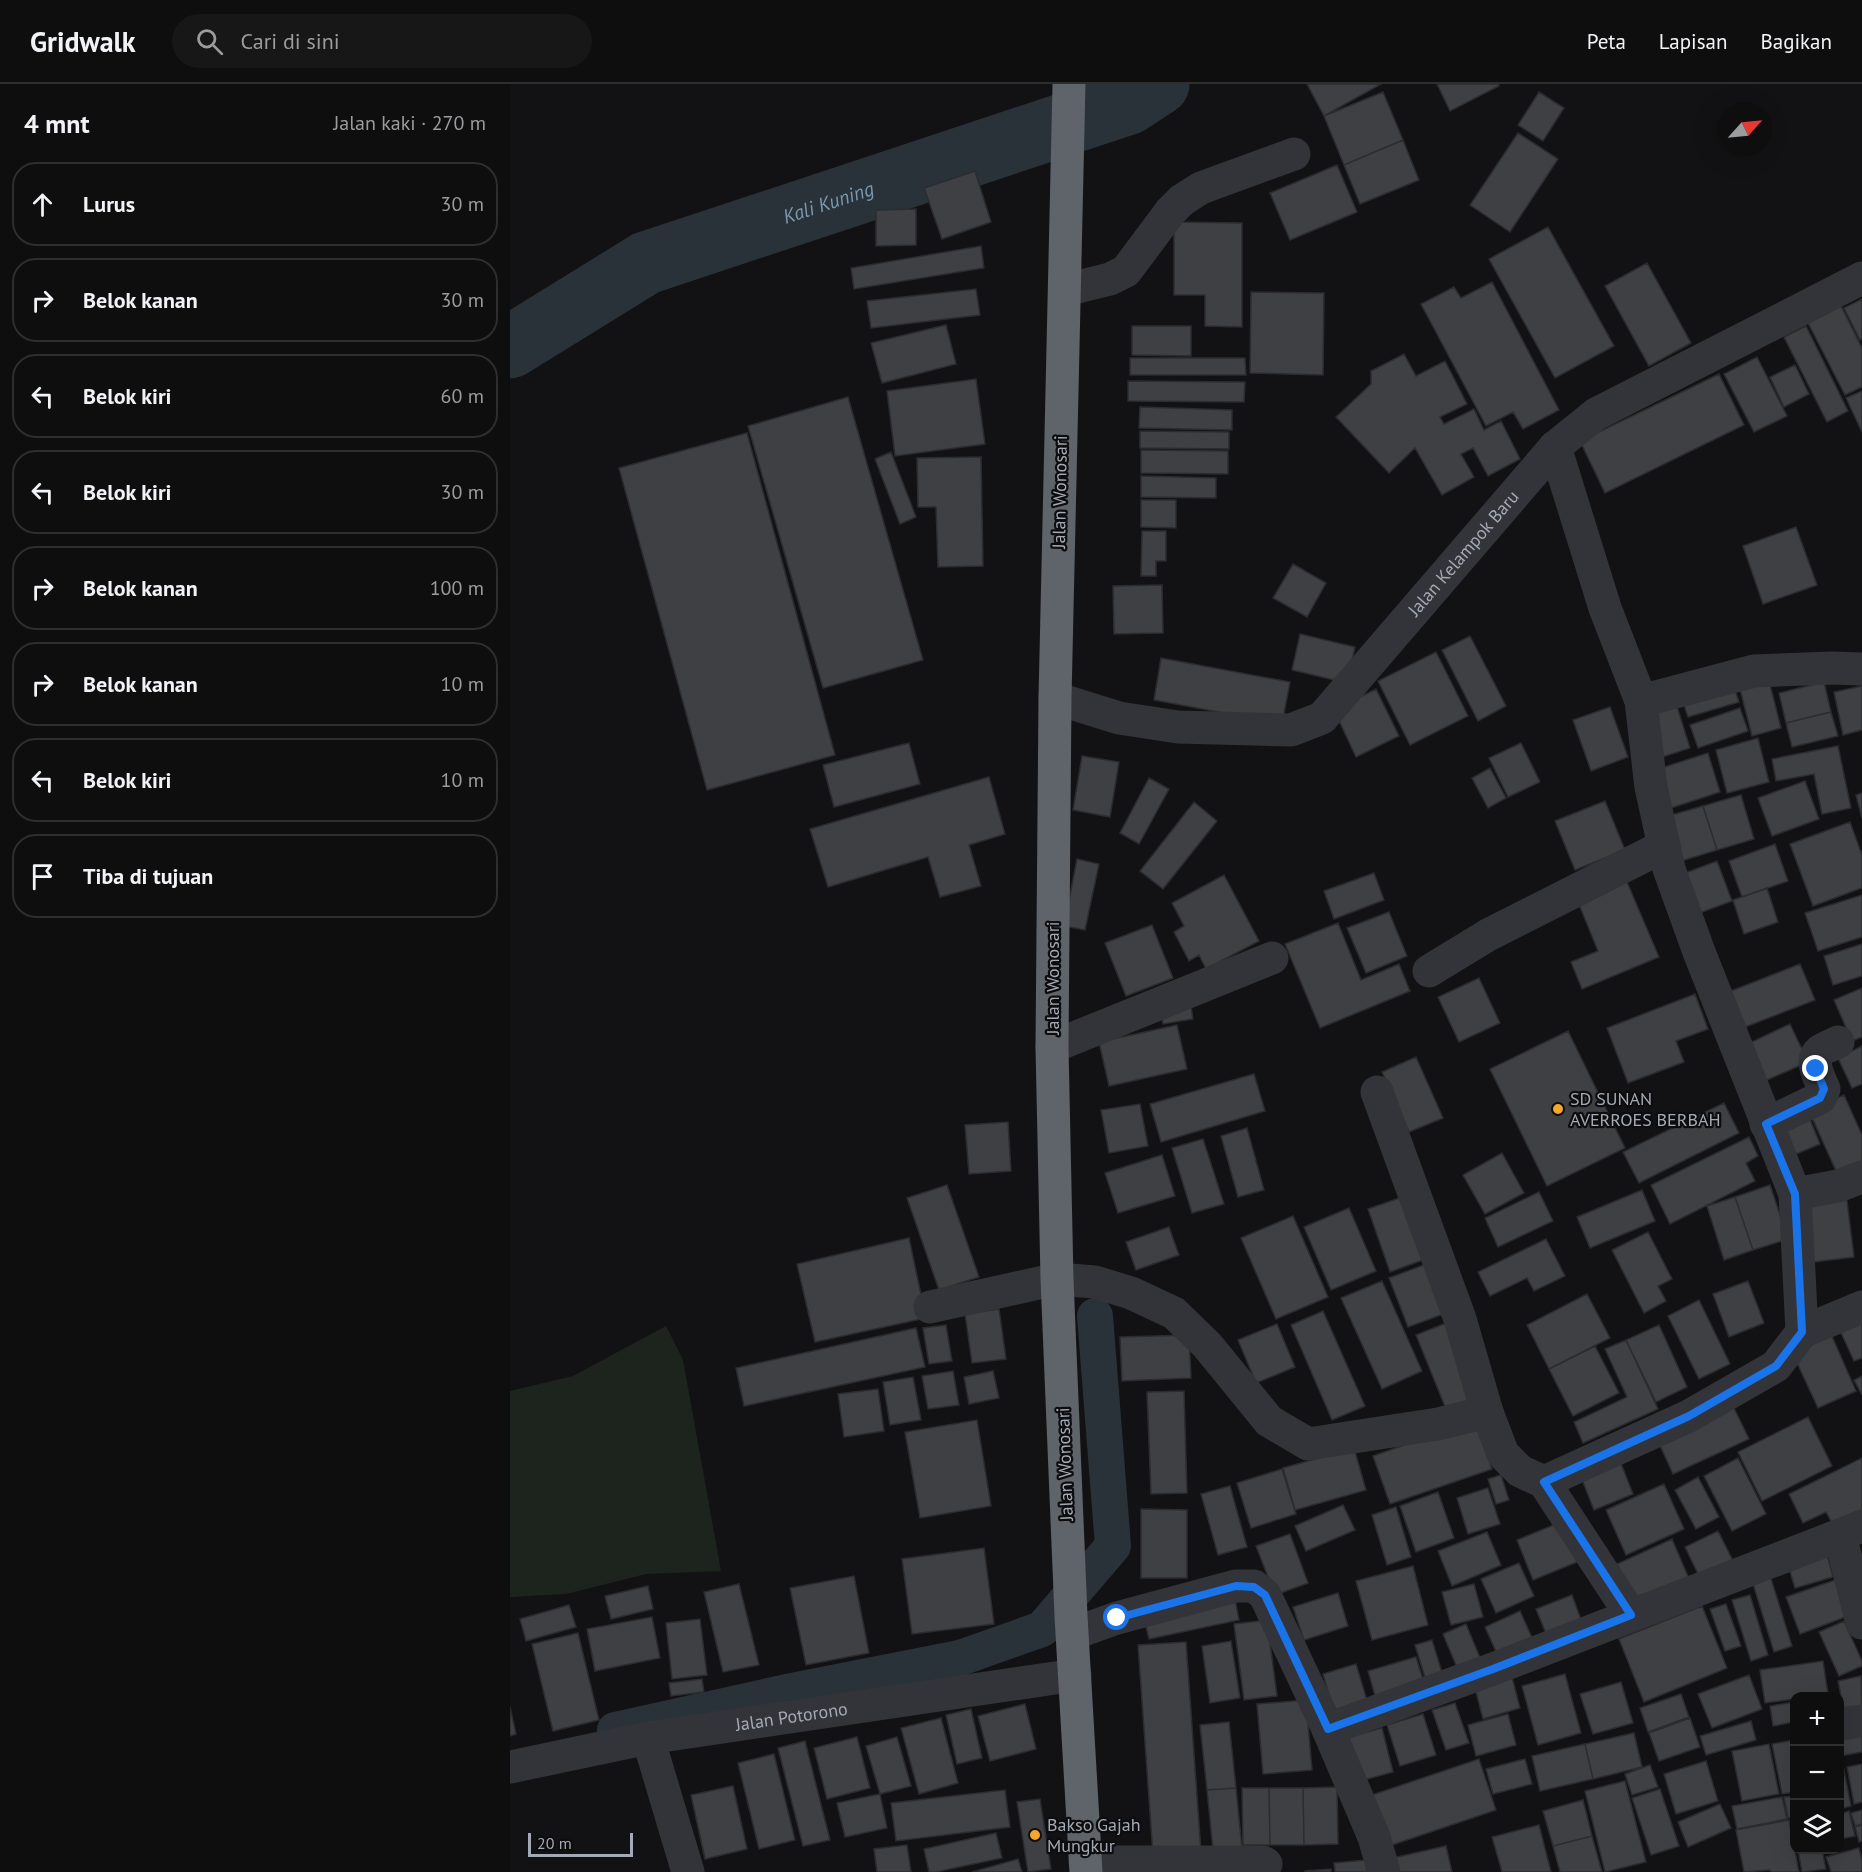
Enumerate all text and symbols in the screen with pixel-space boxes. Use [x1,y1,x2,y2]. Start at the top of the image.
search box [172,14,592,68]
text: Gridwalk [30,23,136,60]
icon: search [193,25,226,58]
text: Cari di sini [241,27,340,55]
text: Peta [1587,28,1626,55]
text: Lapisan [1659,28,1727,55]
text: Bagikan [1760,28,1832,55]
north arrow [1718,102,1772,156]
text: 4 mnt [24,107,90,140]
text: Jalan kaki · 270 m [333,110,486,136]
water label: Kali Kuning [780,175,877,230]
icon: ahead [26,188,59,221]
text: Lurus [83,190,135,218]
text: 30 m [441,191,484,217]
icon: right [26,284,59,317]
text: Belok kanan [83,286,198,314]
text: 30 m [441,287,484,313]
icon: left [26,380,59,413]
text: Belok kiri [83,382,172,410]
text: 60 m [441,383,484,409]
street label: Jalan Wonosari [1047,435,1072,550]
icon: left [26,476,59,509]
text: Belok kiri [83,478,172,506]
text: 30 m [441,479,484,505]
street label: Jalan Kelampok Baru [1402,485,1524,622]
icon: right [26,572,59,605]
text: Belok kanan [83,574,198,602]
text: 100 m [430,575,484,601]
icon: right [26,668,59,701]
text: Belok kanan [83,670,198,698]
text: 10 m [441,671,484,697]
icon: left [26,764,59,797]
text: Belok kiri [83,766,172,794]
text: 10 m [441,767,484,793]
icon: arrive [26,860,59,893]
text: Tiba di tujuan [83,862,213,890]
street label: Jalan Wonosari [1041,921,1064,1036]
route end [1802,1055,1828,1081]
place label: SD SUNAN AVERROES BERBAH [1570,1087,1721,1131]
marker: SD SUNAN AVERROES BERBAH [1551,1102,1565,1116]
street label: Jalan Wonosari [1051,1407,1078,1522]
route start [1103,1604,1129,1630]
map controls [1790,1692,1844,1854]
button: + [1790,1692,1844,1746]
street label: Jalan Potorono [733,1697,849,1736]
button: − [1790,1746,1844,1800]
button: layers [1790,1800,1844,1854]
place label: Bakso Gajah Mungkur [1047,1813,1141,1857]
marker: Bakso Gajah Mungkur [1028,1828,1042,1842]
scale bar [528,1830,633,1858]
text: 20 m [537,1833,572,1853]

